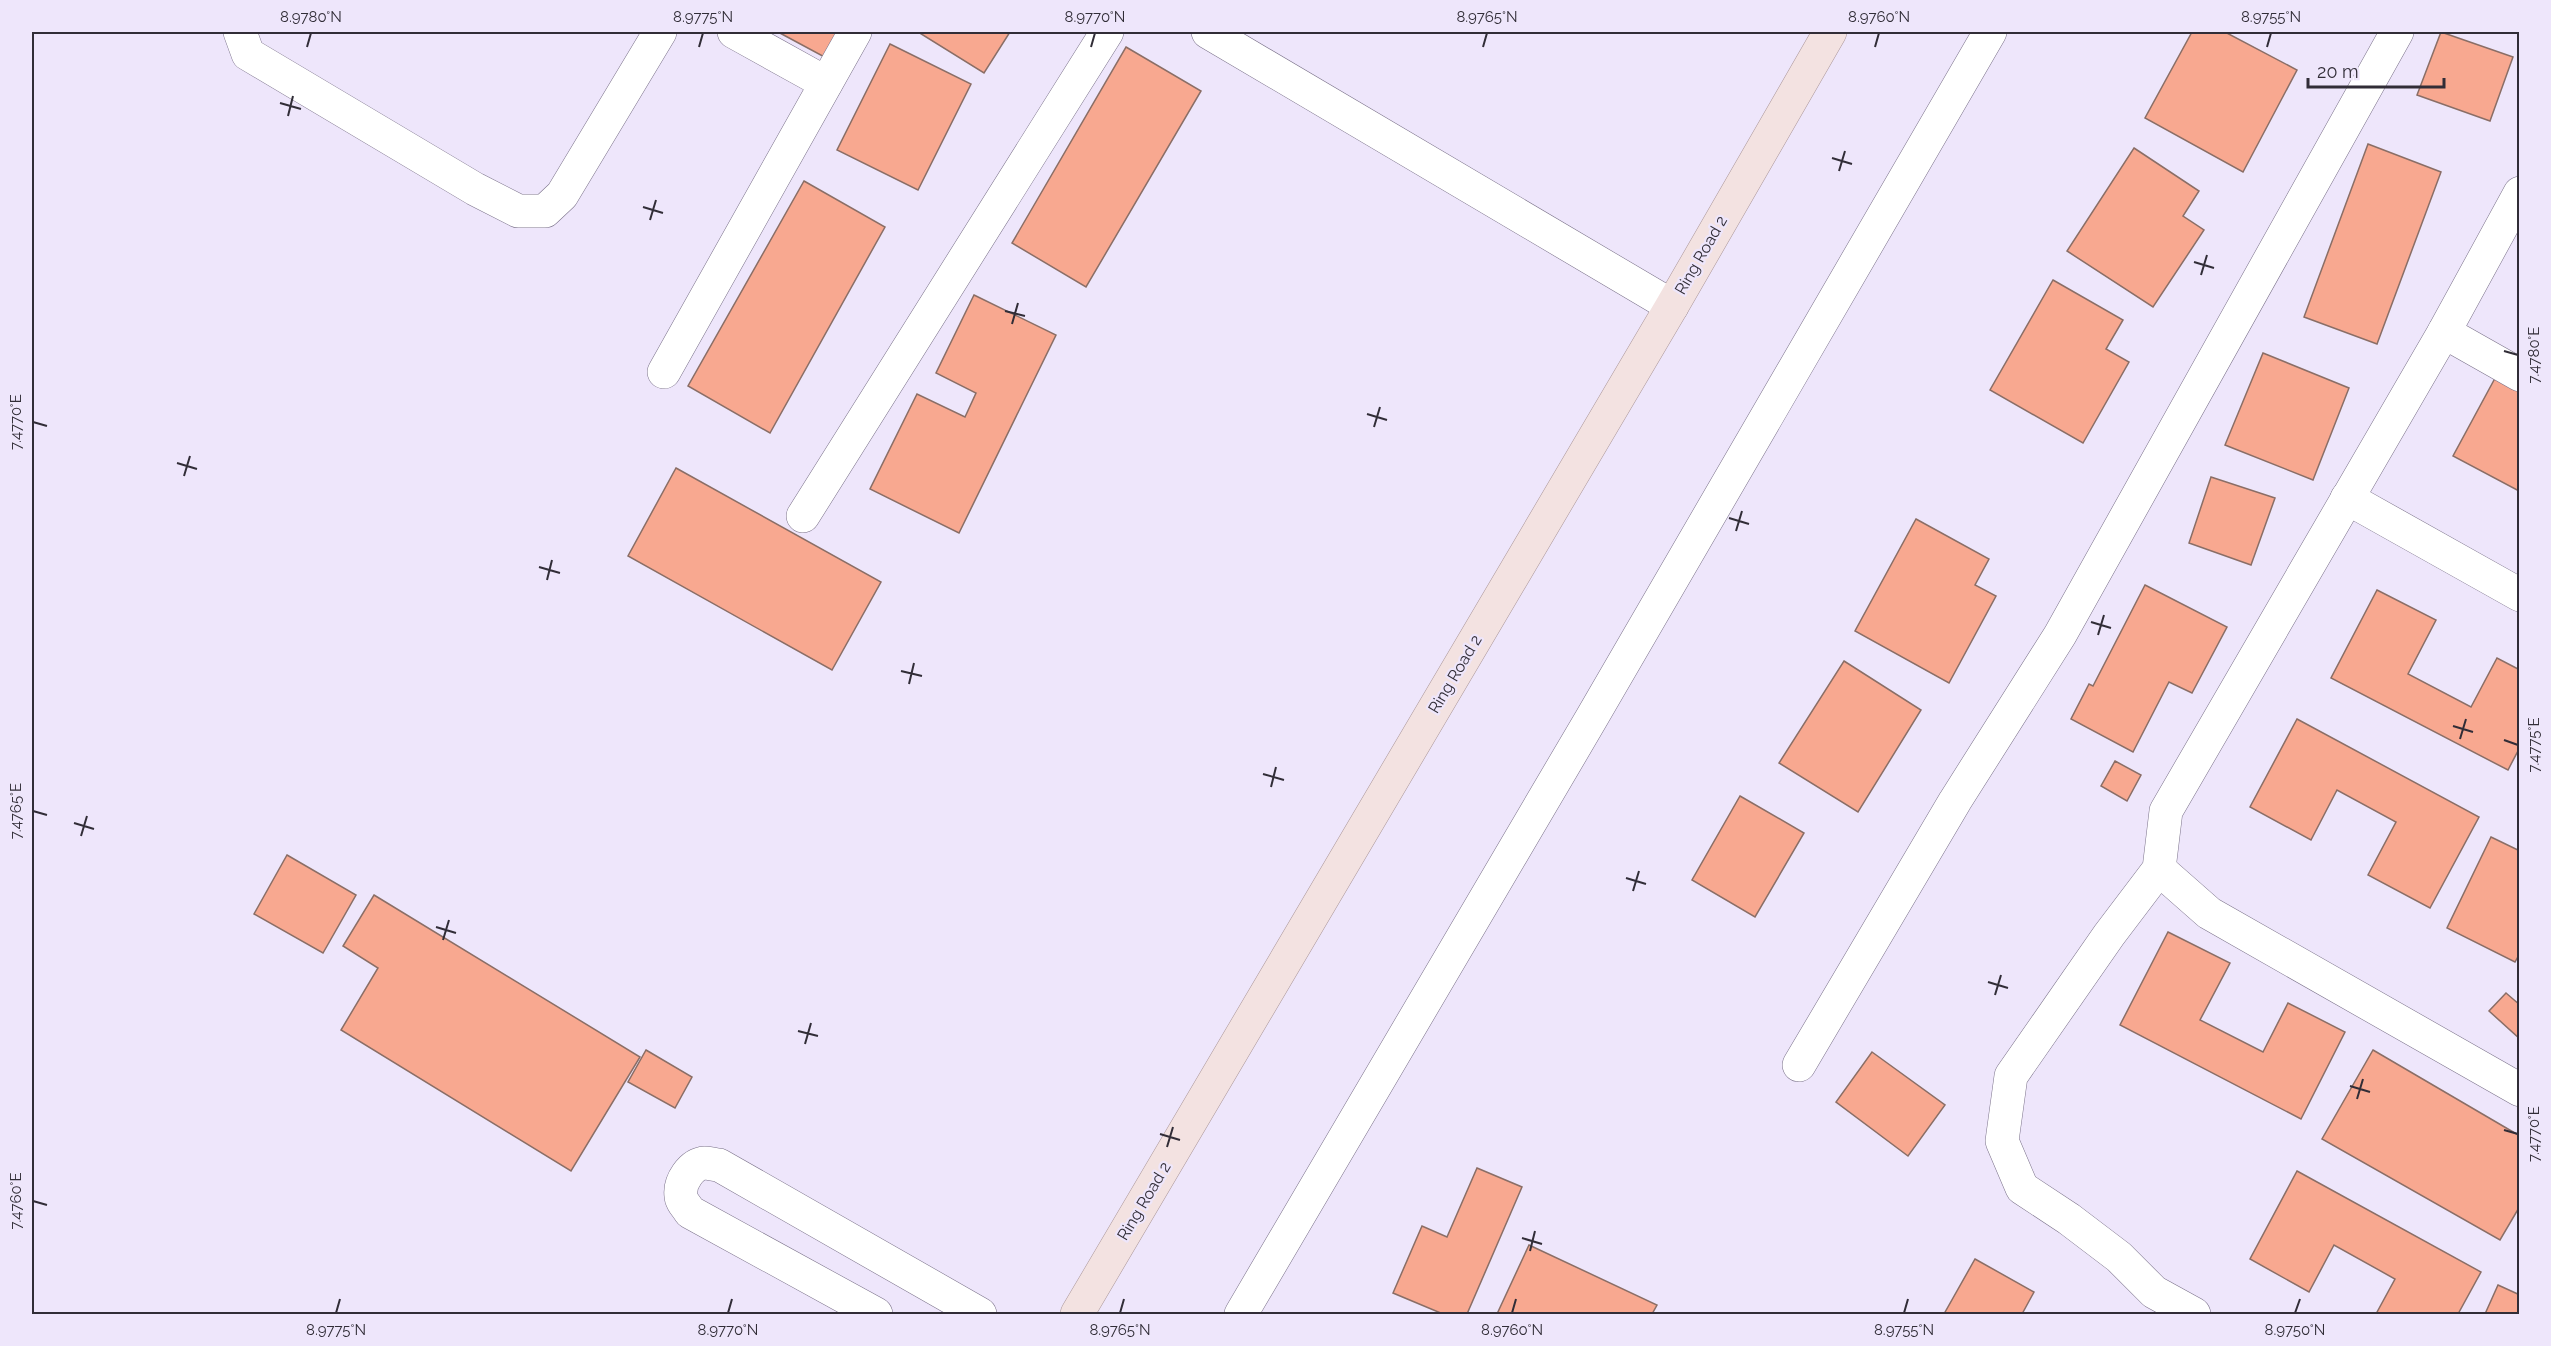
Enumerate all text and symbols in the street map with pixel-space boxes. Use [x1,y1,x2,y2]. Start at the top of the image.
text: 8.9780°N [280,8,342,26]
text: 8.9775°N [673,8,733,26]
text: 8.9770°N [1065,8,1125,26]
text: 8.9765°N [1456,8,1518,26]
text: 8.9760°N [1848,8,1910,26]
text: 8.9755°N [2241,8,2301,26]
scale bar [2308,51,2444,89]
text: 20 m [2317,61,2359,82]
street label: Ring Road 2 [1671,212,1731,298]
text: 7.4780°E [2525,327,2543,383]
text: 7.4770°E [7,394,25,450]
street label: Ring Road 2 [1424,631,1486,717]
text: 7.4775°E [2525,717,2543,773]
text: 7.4765°E [7,783,25,839]
text: 7.4770°E [2525,1106,2543,1162]
street label: Ring Road 2 [1113,1158,1175,1244]
text: 7.4760°E [7,1172,25,1230]
text: 8.9775°N [306,1321,366,1339]
text: 8.9770°N [698,1321,758,1339]
text: 8.9765°N [1089,1321,1151,1339]
text: 8.9760°N [1481,1321,1543,1339]
text: 8.9755°N [1874,1321,1934,1339]
text: 8.9750°N [2265,1321,2325,1339]

